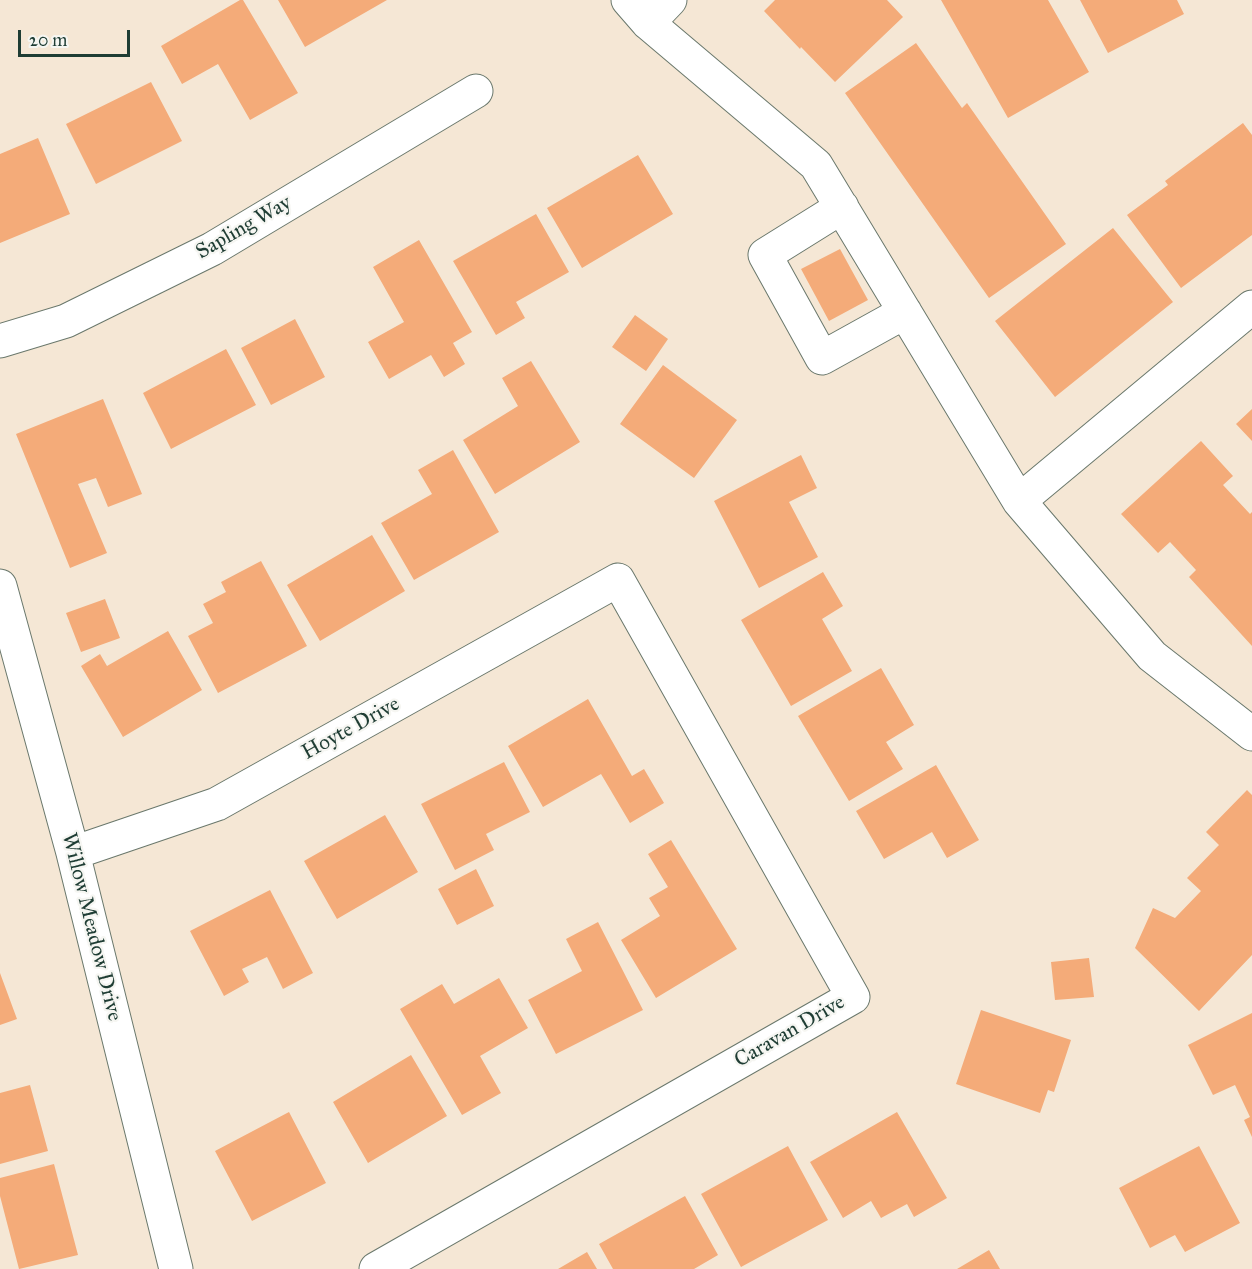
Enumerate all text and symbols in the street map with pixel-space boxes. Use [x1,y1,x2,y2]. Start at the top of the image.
scale bar [21,18,134,56]
text: 20 m [29,29,67,51]
street label: Sapling Way [192,191,296,265]
street label: Hoyte Drive [298,692,404,766]
street label: Willow Meadow Drive [55,830,127,1024]
street label: Caravan Drive [730,990,850,1074]

